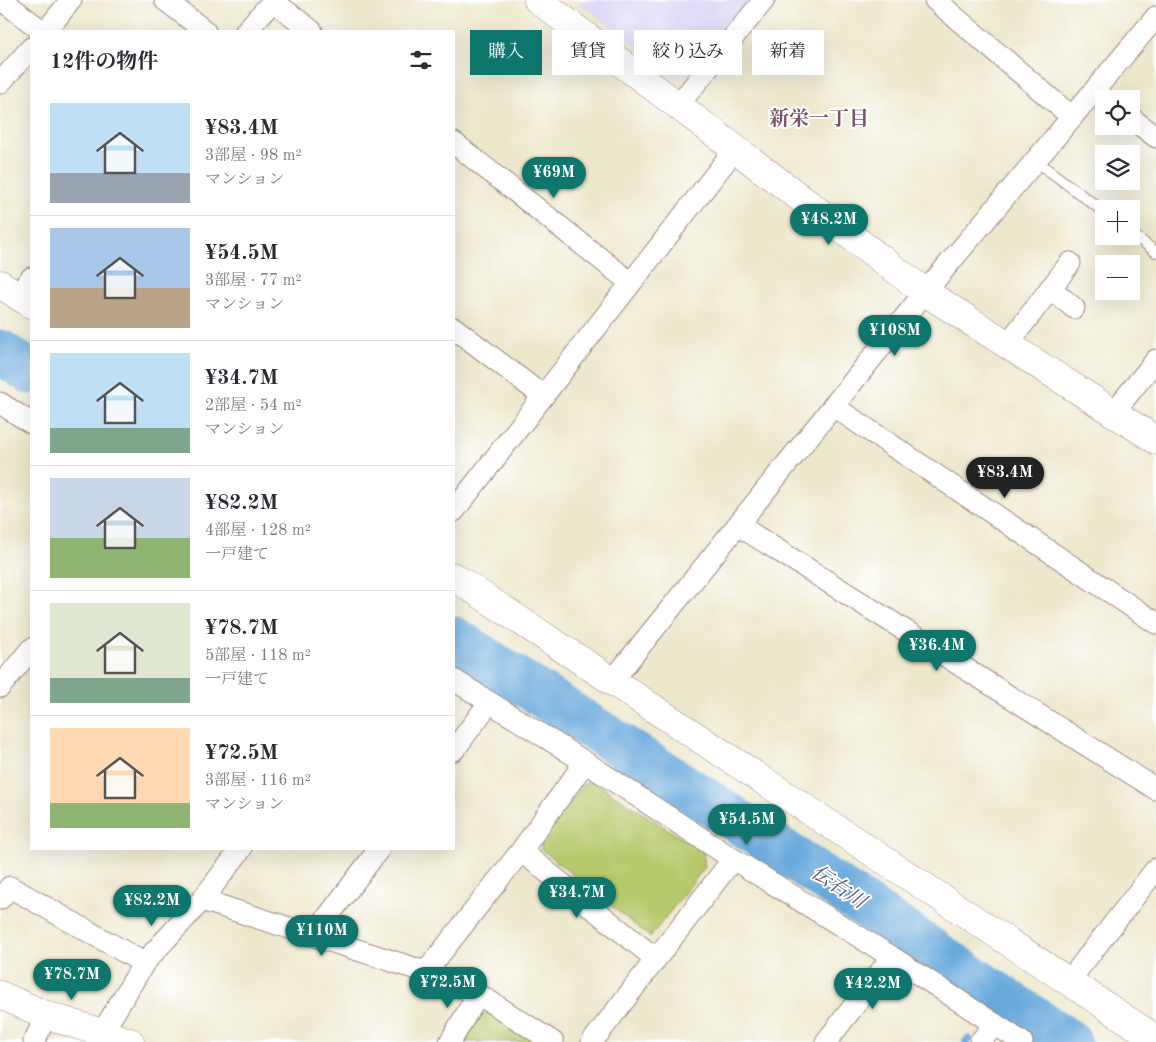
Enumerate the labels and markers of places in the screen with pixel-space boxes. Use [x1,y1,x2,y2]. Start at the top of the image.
pin: ¥69M [524,156,584,199]
pin: ¥48.2M [788,204,870,246]
pin: ¥108M [860,314,930,357]
pin: ¥83.4M [964,456,1046,499]
pin: ¥36.4M [896,630,978,672]
pin: ¥54.5M [706,804,788,846]
pin: ¥34.7M [536,876,618,919]
pin: ¥82.2M [111,884,193,927]
pin: ¥110M [287,914,357,957]
pin: ¥78.7M [31,958,113,1001]
pin: ¥72.5M [407,966,489,1009]
pin: ¥42.2M [832,968,914,1010]

